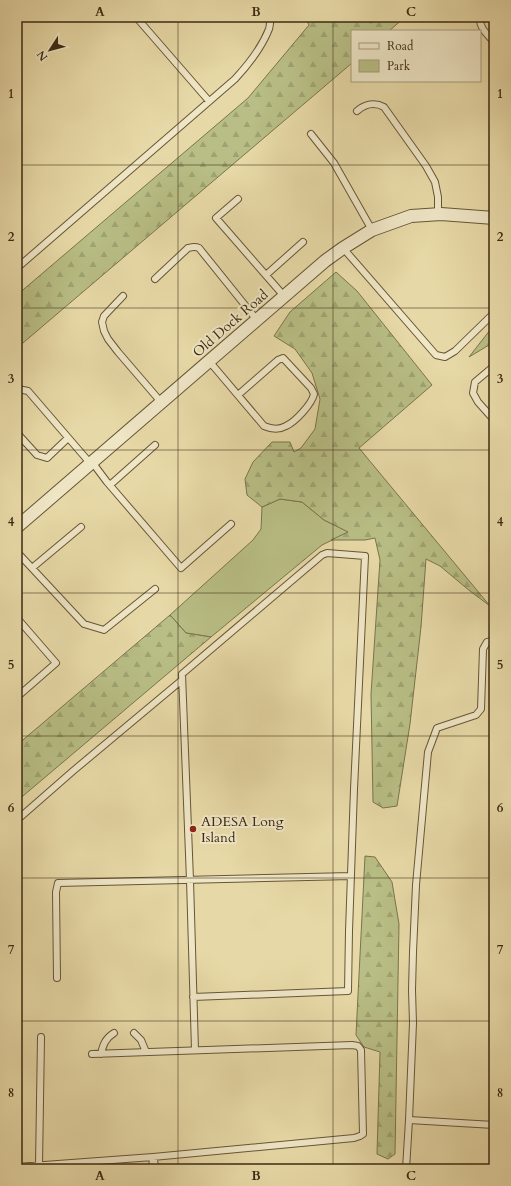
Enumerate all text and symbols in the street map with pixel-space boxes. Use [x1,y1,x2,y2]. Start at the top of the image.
text: A [95,3,105,21]
text: B [251,3,261,21]
text: C [406,3,416,21]
north arrow [30,30,70,70]
legend [351,30,481,82]
text: Road [387,38,414,54]
text: N [33,47,51,64]
text: Park [387,58,411,74]
text: 1 [8,85,14,103]
text: 1 [497,85,503,103]
text: 2 [8,228,15,246]
text: 2 [497,228,504,246]
street label: Old Dock Road [189,285,273,361]
text: 3 [8,370,15,388]
text: 3 [497,370,504,388]
text: 4 [8,513,15,531]
text: 4 [497,513,504,531]
text: 5 [8,656,14,674]
text: 5 [497,656,503,674]
text: 6 [8,799,15,817]
text: 6 [497,799,504,817]
place label: ADESA Long Island [201,812,284,847]
marker: ADESA Long Island [188,824,198,834]
text: 7 [8,941,15,959]
text: 7 [497,941,504,959]
text: 8 [8,1084,14,1102]
text: 8 [497,1084,503,1102]
text: A [95,1167,105,1185]
text: B [251,1167,261,1185]
text: C [406,1167,416,1185]

